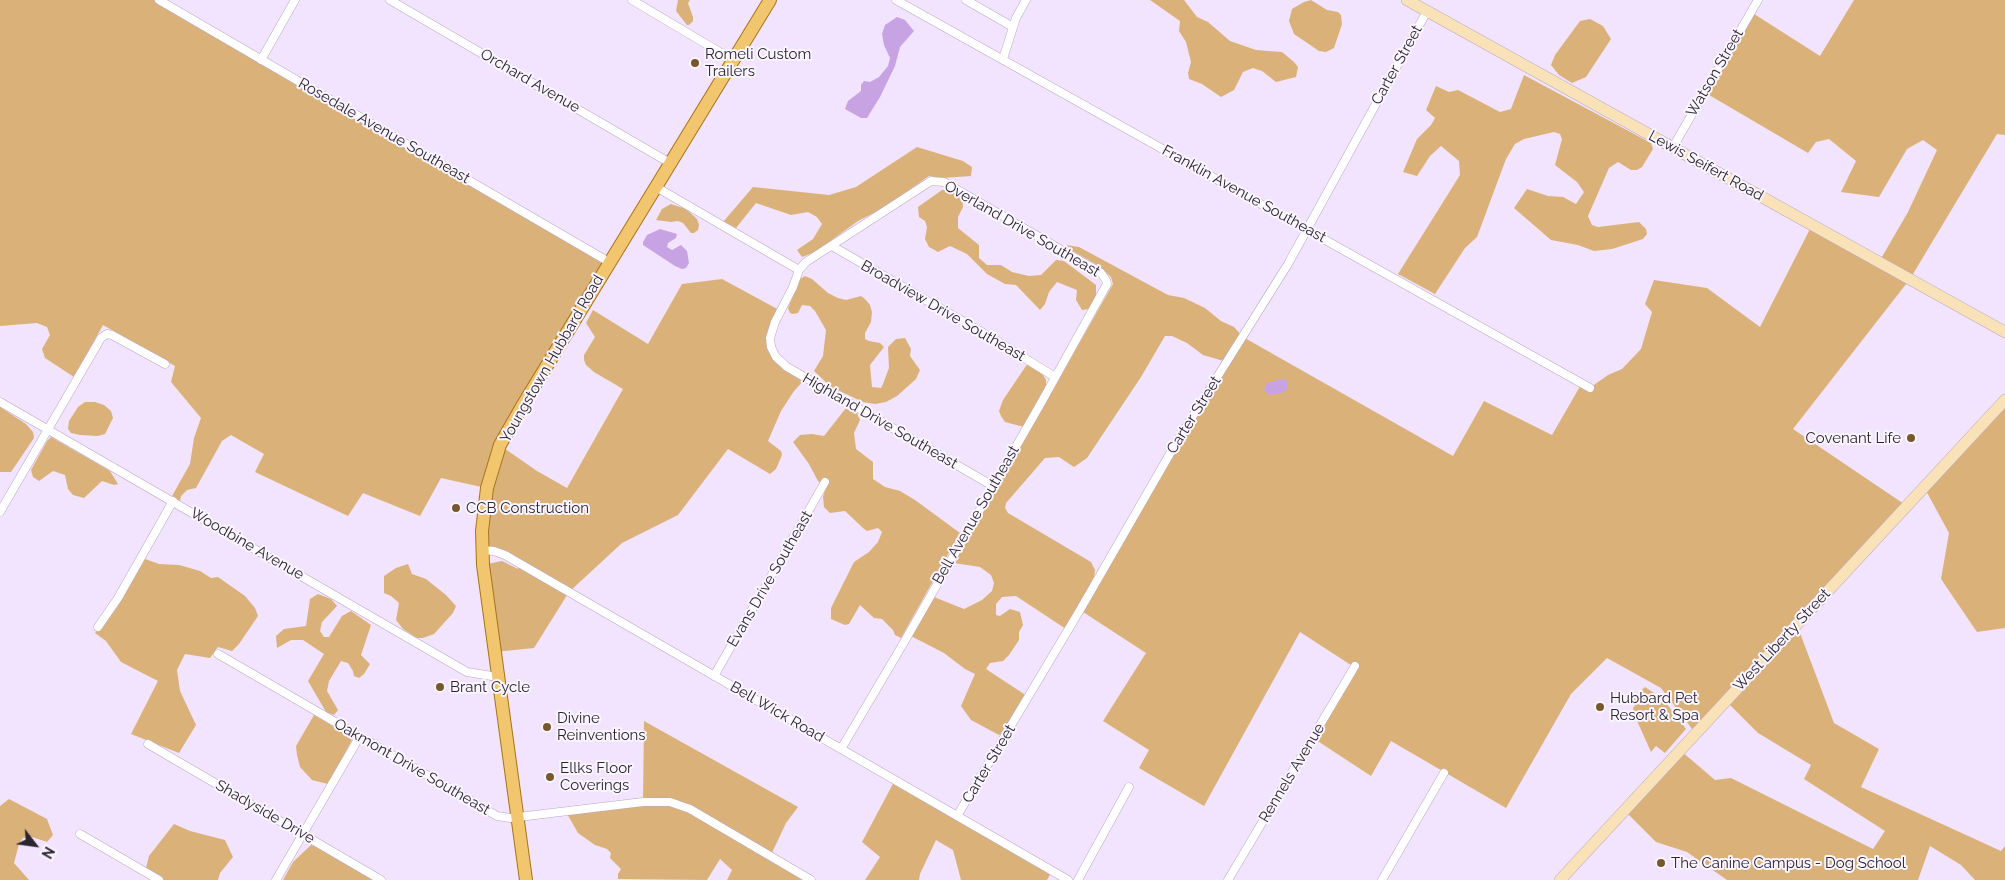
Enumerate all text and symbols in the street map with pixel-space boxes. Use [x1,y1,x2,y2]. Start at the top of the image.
street label: Carter Street [1368,22,1426,108]
street label: Watson Street [1683,26,1747,120]
street label: Orchard Avenue [477,45,583,117]
place label: Romeli Custom Trailers [705,45,811,80]
marker: Romeli Custom Trailers [689,57,701,69]
street label: Rosedale Avenue Southeast [295,74,473,188]
street label: Lewis Seifert Road [1645,127,1767,205]
street label: Franklin Avenue Southeast [1159,141,1329,247]
street label: Overland Drive Southeast [941,177,1103,281]
street label: Broadview Drive Southeast [858,256,1028,366]
street label: Youngstown Hubbard Road [497,272,607,446]
street label: Highland Drive Southeast [799,369,961,473]
street label: Carter Street [1163,373,1225,457]
place label: Covenant Life [1806,429,1901,447]
marker: Covenant Life [1905,432,1917,444]
street label: Bell Avenue Southeast [929,442,1023,588]
place label: CCB Construction [466,499,589,517]
marker: CCB Construction [450,502,462,514]
street label: Woodbine Avenue [187,504,307,584]
street label: Evans Drive Southeast [724,508,816,650]
street label: West Liberty Street [1730,585,1834,695]
place label: Brant Cycle [450,678,530,696]
street label: Bell Wick Road [727,678,827,746]
marker: Brant Cycle [434,681,446,693]
place label: Hubbard Pet Resort & Spa [1610,689,1699,724]
marker: Hubbard Pet Resort & Spa [1594,701,1606,713]
place label: Divine Reinventions [557,709,646,744]
street label: Oakmont Drive Southeast [331,715,493,819]
street label: Rennels Avenue [1255,720,1329,826]
marker: Divine Reinventions [541,721,553,733]
street label: Carter Street [959,722,1019,806]
place label: Ellks Floor Coverings [560,759,632,794]
marker: Ellks Floor Coverings [544,771,556,783]
street label: Shadyside Drive [212,776,318,848]
north arrow [10,820,60,870]
text: N [38,844,58,861]
place label: The Canine Campus - Dog School [1671,854,1906,872]
marker: The Canine Campus - Dog School [1655,857,1667,869]

